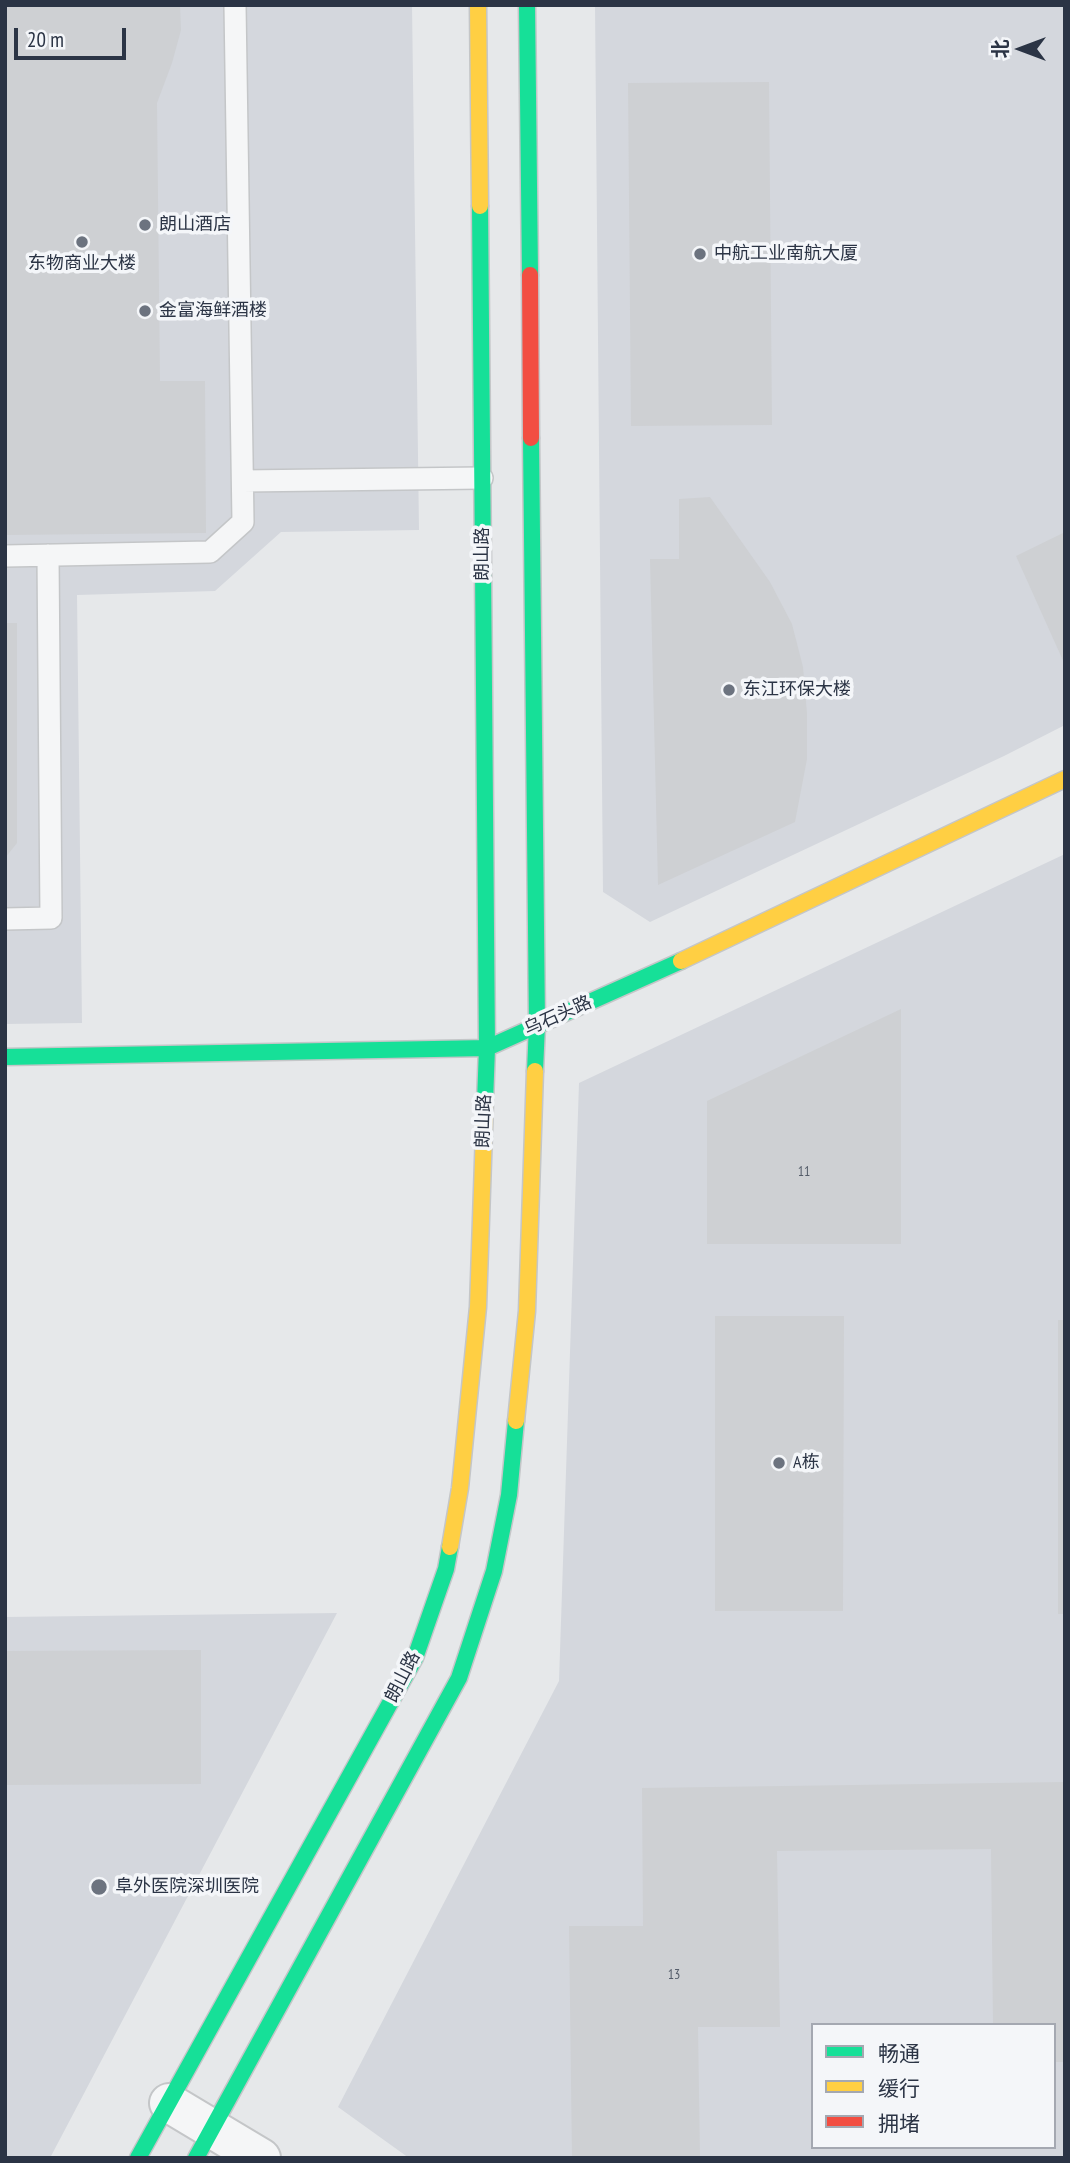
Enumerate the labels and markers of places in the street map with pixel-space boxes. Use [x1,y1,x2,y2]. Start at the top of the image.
place label: 朗山酒店 [159,214,231,236]
marker: 朗山酒店 [137,217,153,233]
marker: 东物商业大楼 [74,234,90,250]
place label: 中航工业南航大厦 [714,243,858,265]
marker: 中航工业南航大厦 [692,246,708,262]
place label: 东物商业大楼 [28,253,136,275]
place label: 金富海鲜酒楼 [159,300,267,322]
marker: 金富海鲜酒楼 [137,303,153,319]
place label: 东江环保大楼 [743,679,851,701]
marker: 东江环保大楼 [721,682,737,698]
place label: A栋 [793,1452,820,1474]
marker: A栋 [771,1455,787,1471]
place label: 阜外医院深圳医院 [115,1876,259,1898]
marker: 阜外医院深圳医院 [89,1877,109,1897]

